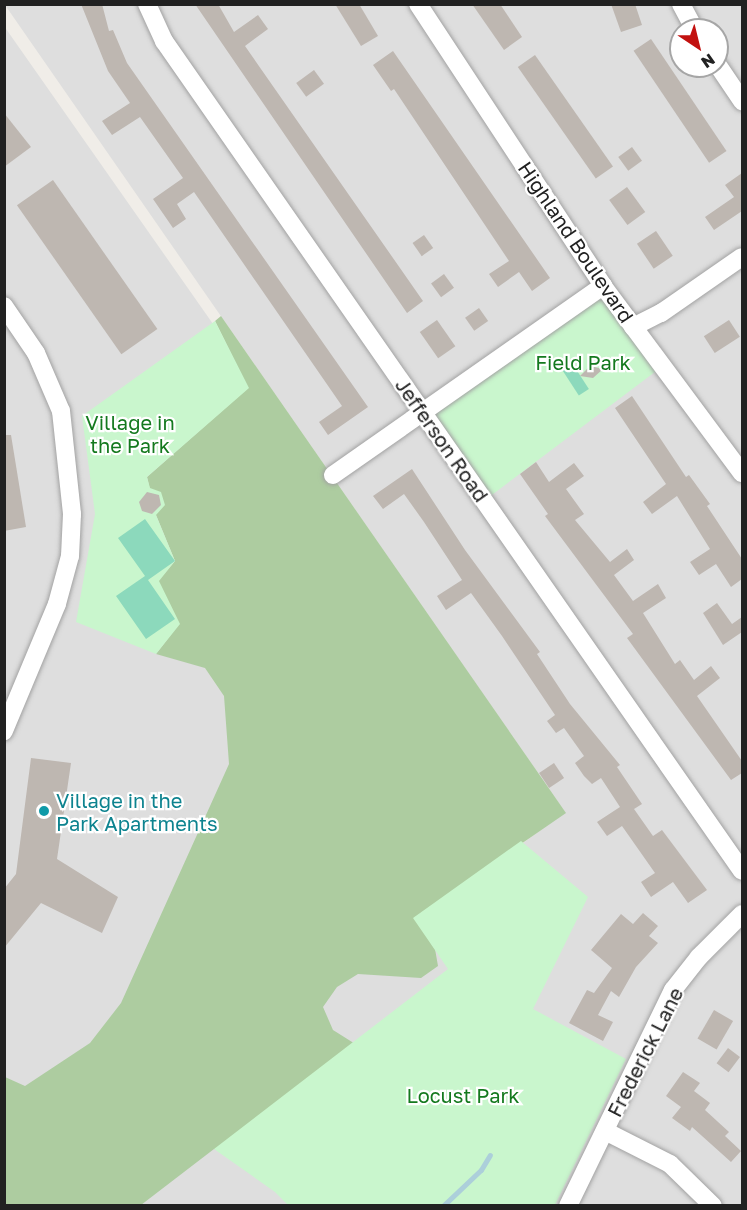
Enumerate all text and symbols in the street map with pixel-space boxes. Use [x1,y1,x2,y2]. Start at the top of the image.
north arrow [669,18,729,78]
text: N [697,49,719,73]
street label: Highland Boulevard [513,157,639,327]
park label: Field Park [535,350,631,374]
street label: Jefferson Road [390,374,494,506]
park label: Village in the Park [85,411,175,458]
place label: Village in the Park Apartments [56,788,217,835]
marker: Village in the Park Apartments [37,804,51,818]
street label: Frederick Lane [602,983,688,1121]
park label: Locust Park [406,1083,520,1107]

